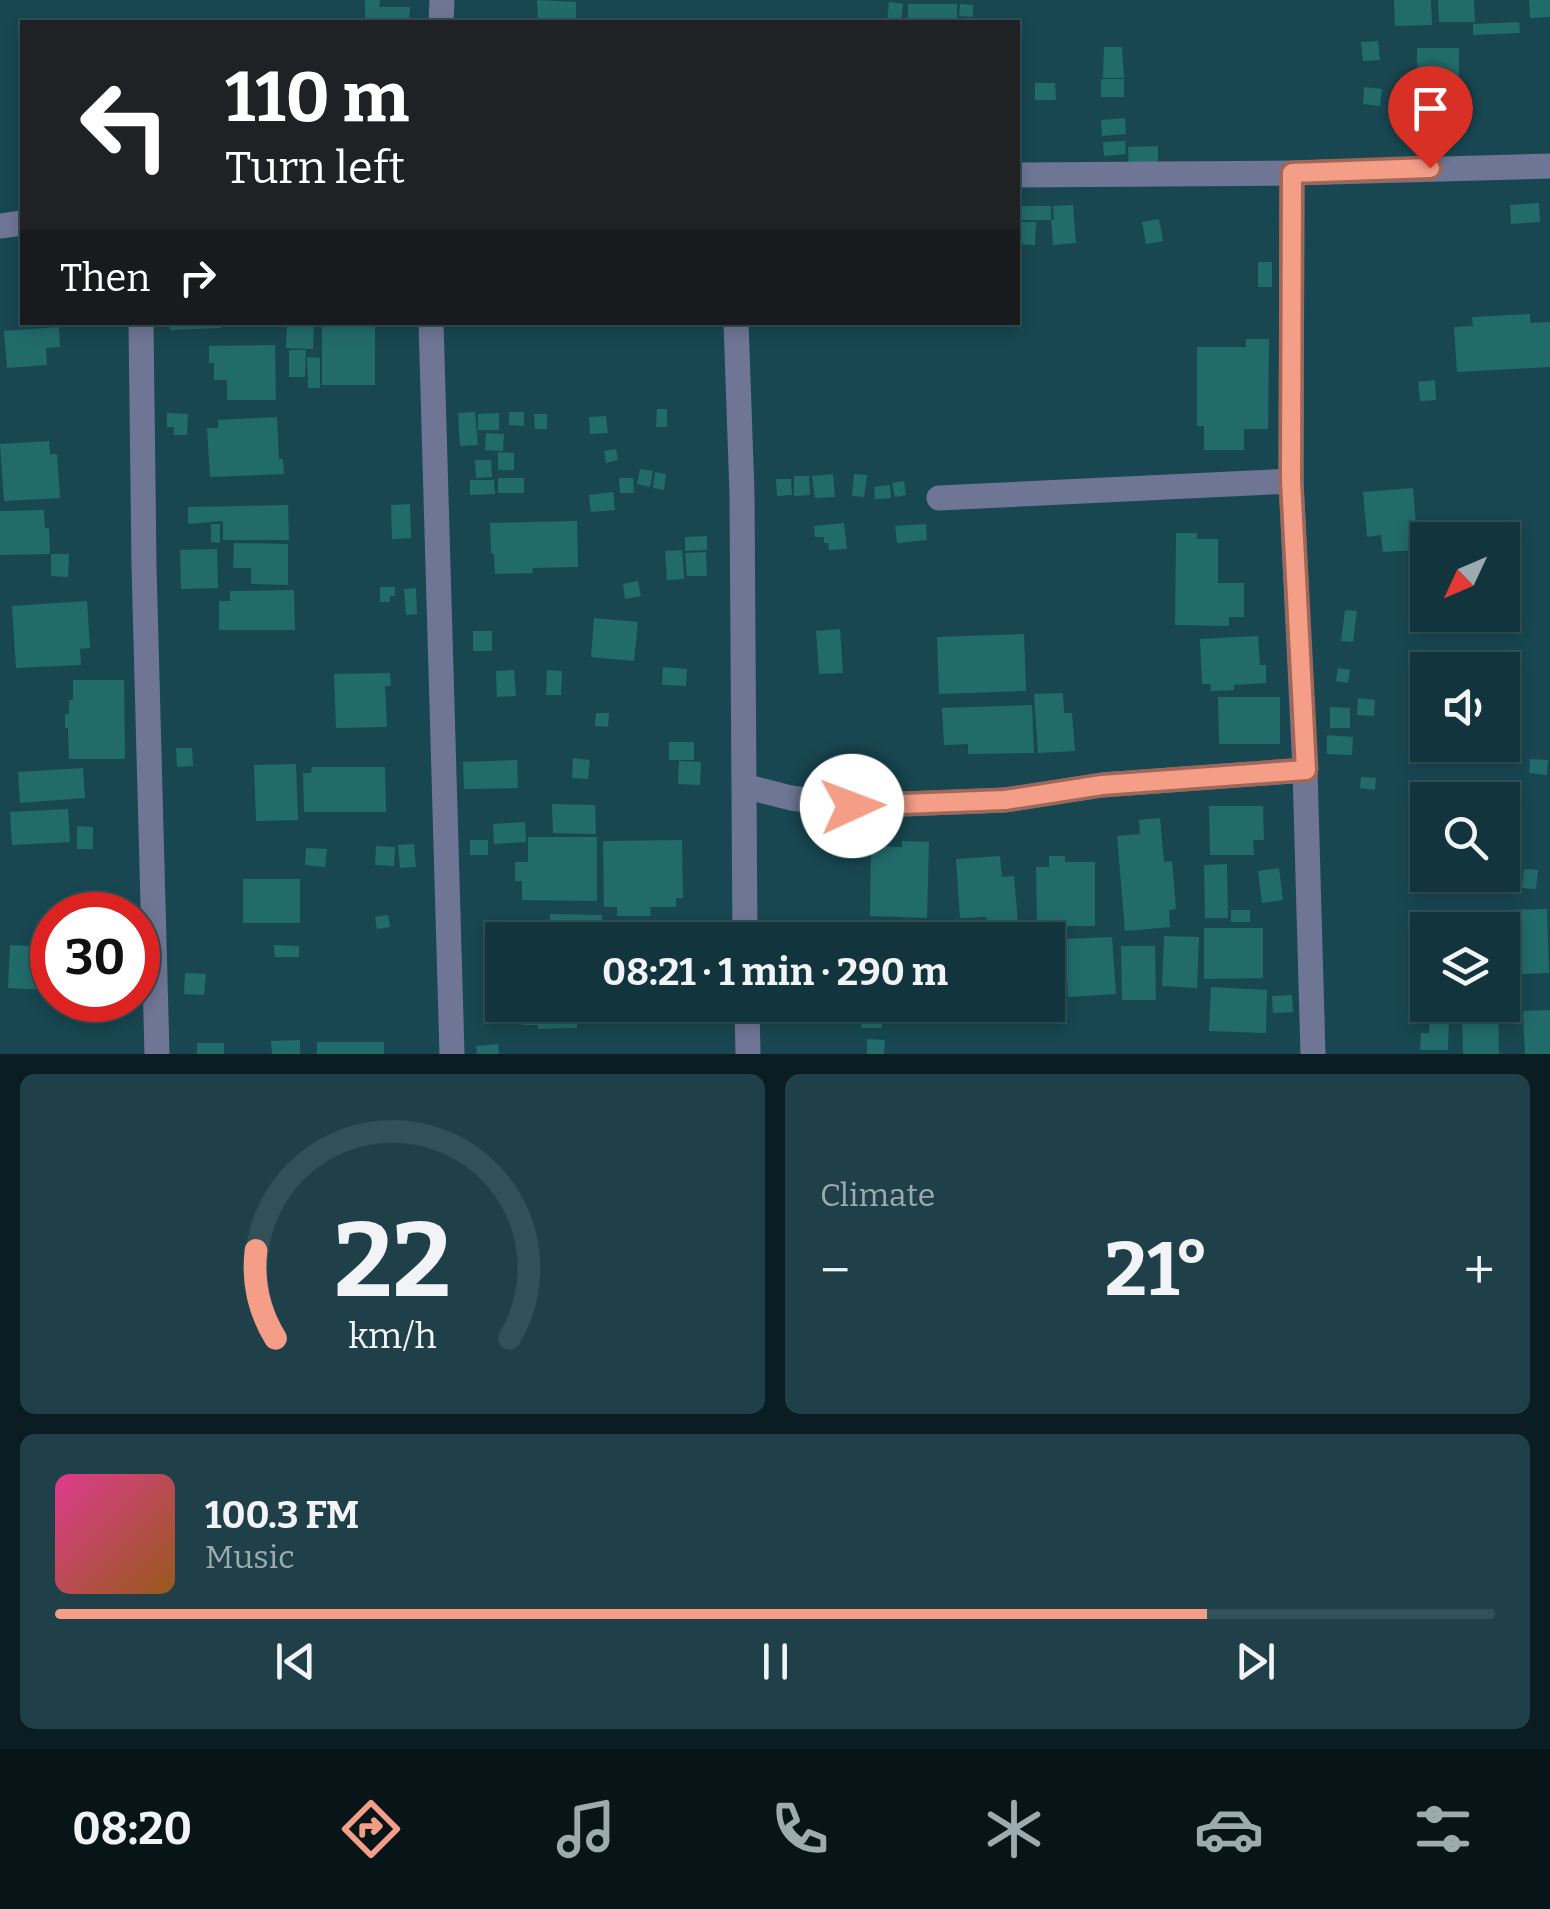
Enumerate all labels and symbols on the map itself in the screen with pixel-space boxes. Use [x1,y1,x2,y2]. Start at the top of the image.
pin [1388,66,1473,169]
north arrow [1410,522,1520,632]
position arrow [800,754,904,858]
speed limit sign: 30 [30,892,160,1022]

